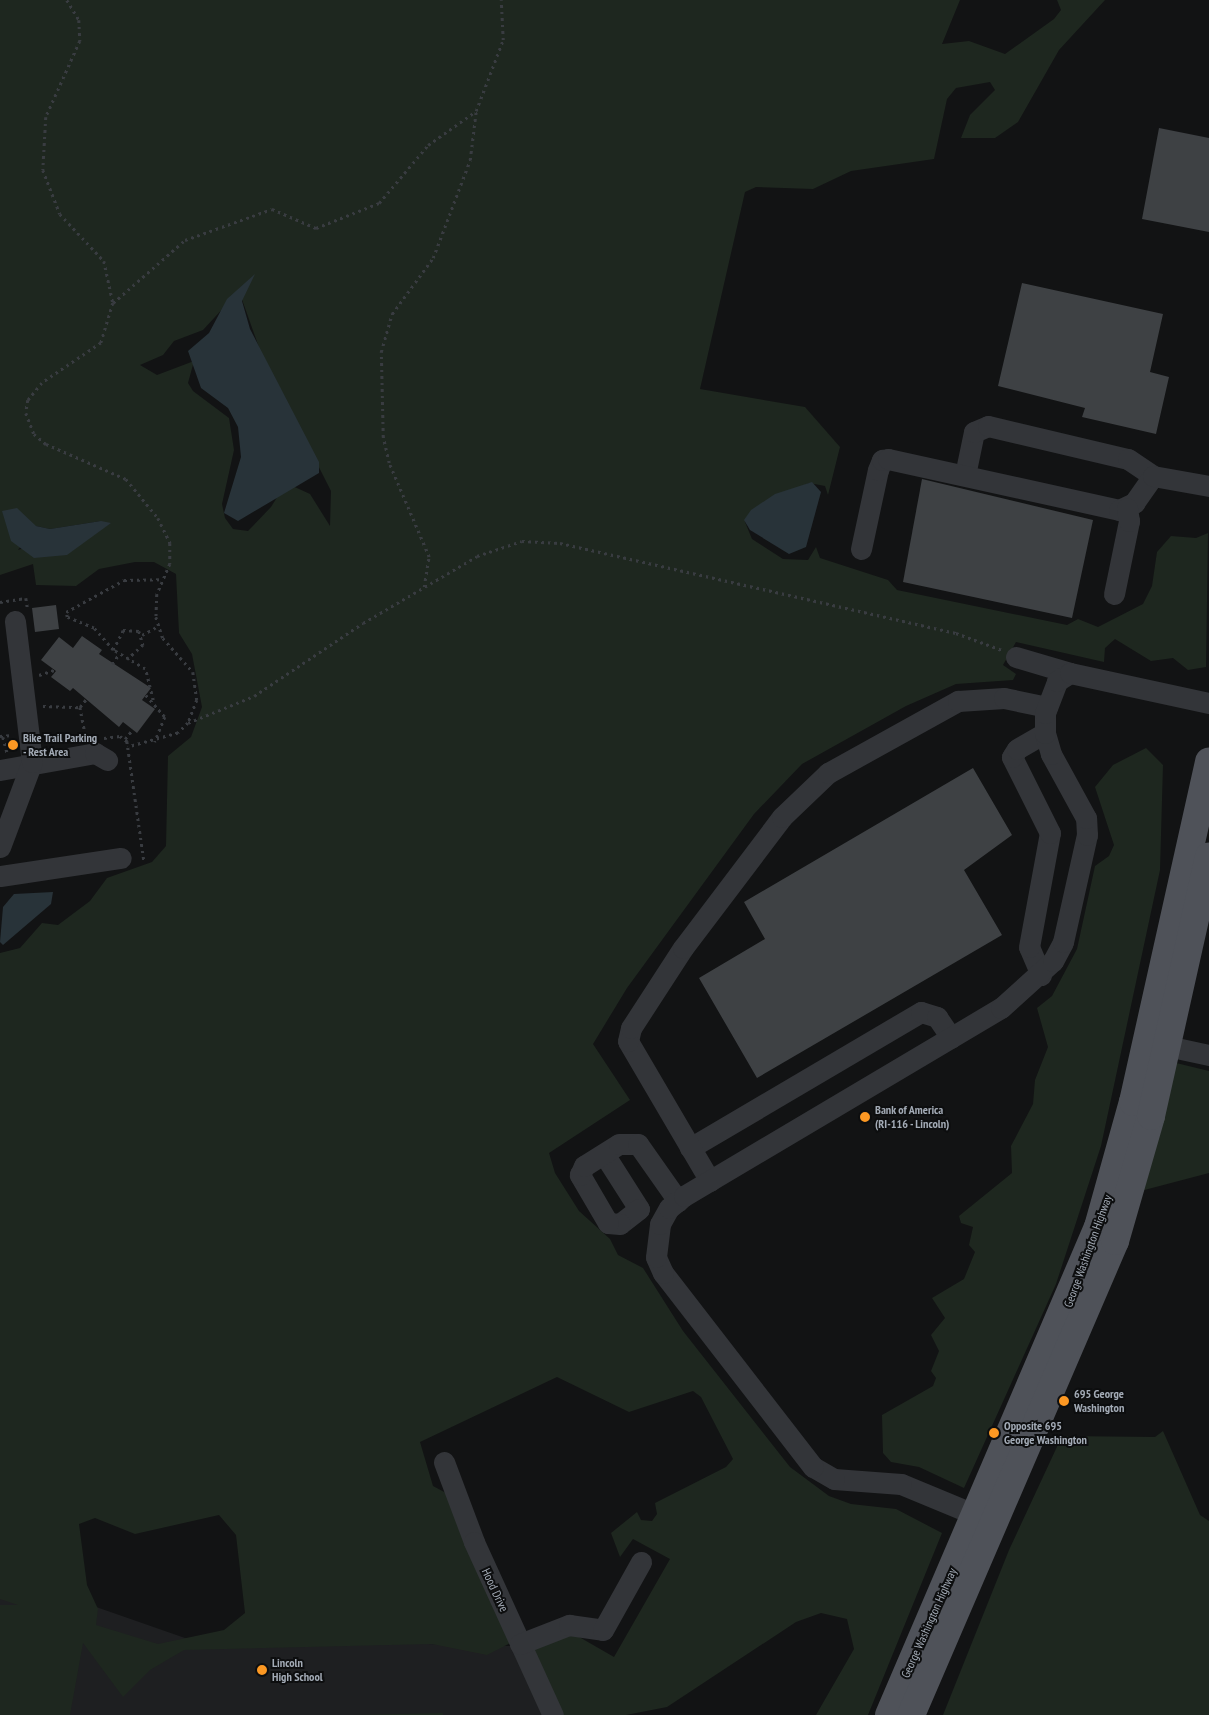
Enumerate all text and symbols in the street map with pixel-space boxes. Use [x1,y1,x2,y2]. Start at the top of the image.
place label: Bike Trail Parking - Rest Area [23,731,97,759]
marker: Bike Trail Parking - Rest Area [7,739,19,751]
place label: Bank of America (RI-116 - Lincoln) [875,1103,951,1131]
marker: Bank of America (RI-116 - Lincoln) [859,1111,871,1123]
street label: George Washington Highway [1061,1193,1115,1309]
place label: 695 George Washington [1074,1387,1124,1415]
marker: 695 George Washington [1058,1395,1070,1407]
place label: Opposite 695 George Washington [1004,1419,1087,1447]
marker: Opposite 695 George Washington [988,1427,1000,1439]
street label: Hood Drive [479,1566,511,1614]
street label: George Washington Highway [898,1566,960,1680]
place label: Lincoln High School [272,1656,323,1684]
marker: Lincoln High School [256,1664,268,1676]

